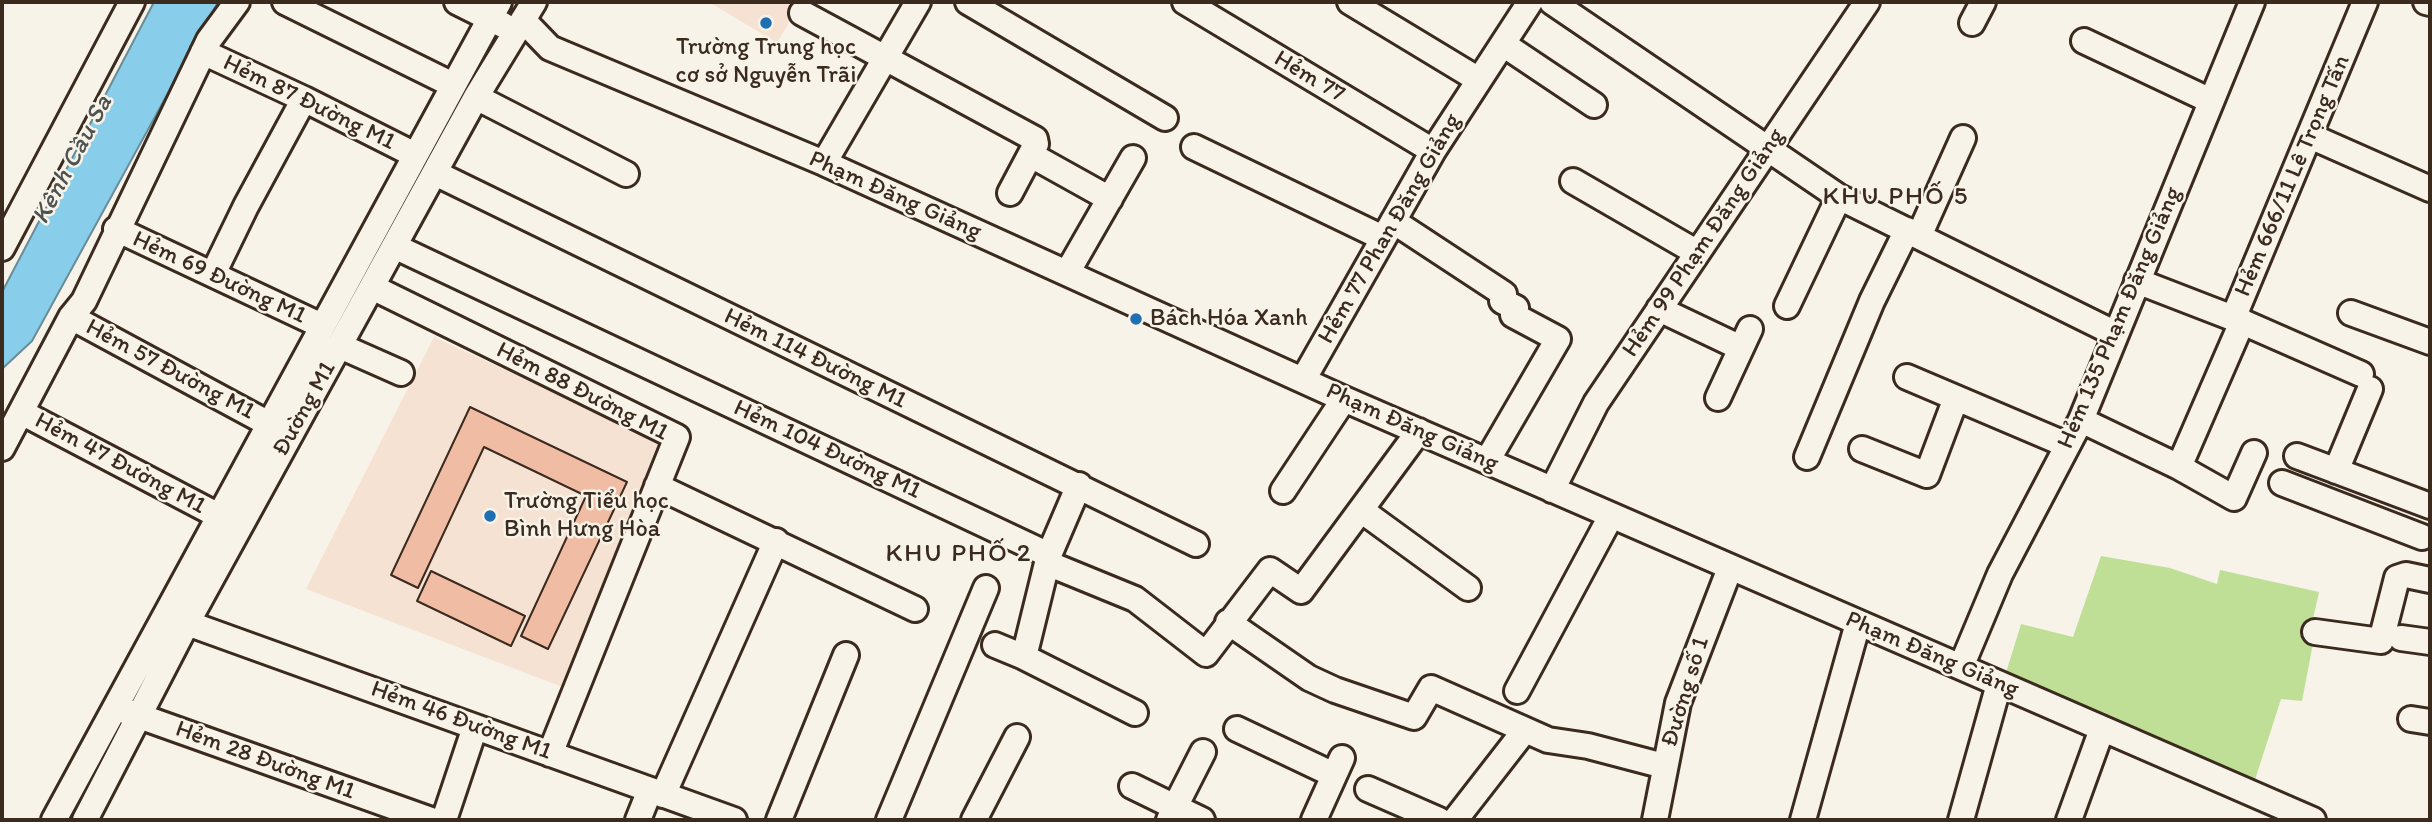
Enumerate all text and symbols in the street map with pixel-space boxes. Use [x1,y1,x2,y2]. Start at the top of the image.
marker: Trường Trung học cơ sở Nguyễn Trãi [758,15,774,31]
place label: Trường Trung học cơ sở Nguyễn Trãi [676,34,856,90]
street label: Hẻm 77 [1268,45,1350,109]
street label: Hẻm 87 Đường M1 [218,49,400,157]
street label: Hẻm 666/11 Lê Trọng Tấn [2229,51,2357,301]
water label: Kênh Cầu Sa [26,90,120,230]
street label: Hẻm 77 Phan Đăng Giảng [1312,109,1468,349]
street label: Hẻm 99 Phạm Đăng Giảng [1617,123,1791,363]
street label: Phạm Đăng Giảng [804,145,986,247]
district label: KHU PHỐ 5 [1824,181,1968,213]
street label: Hẻm 135 Phạm Đăng Giảng [2052,183,2188,453]
street label: Hẻm 69 Đường M1 [128,225,310,331]
street label: Hẻm 114 Đường M1 [719,302,911,416]
place label: Bách Hóa Xanh [1150,305,1307,333]
marker: Bách Hóa Xanh [1128,311,1144,327]
street label: Hẻm 57 Đường M1 [80,313,260,427]
street label: Hẻm 88 Đường M1 [491,336,673,448]
street label: Đường M1 [267,357,343,461]
street label: Phạm Đăng Giảng [1321,377,1503,479]
street label: Hẻm 104 Đường M1 [729,394,925,506]
street label: Hẻm 47 Đường M1 [30,407,210,521]
place label: Trường Tiểu học Bình Hưng Hòa [504,488,669,544]
marker: Trường Tiểu học Bình Hưng Hòa [482,508,498,524]
district label: KHU PHỐ 2 [887,538,1031,570]
street label: Phạm Đăng Giảng [1841,605,2023,705]
street label: Đường số 1 [1656,634,1716,750]
street label: Hẻm 46 Đường M1 [367,675,555,767]
street label: Hẻm 28 Đường M1 [171,715,359,807]

